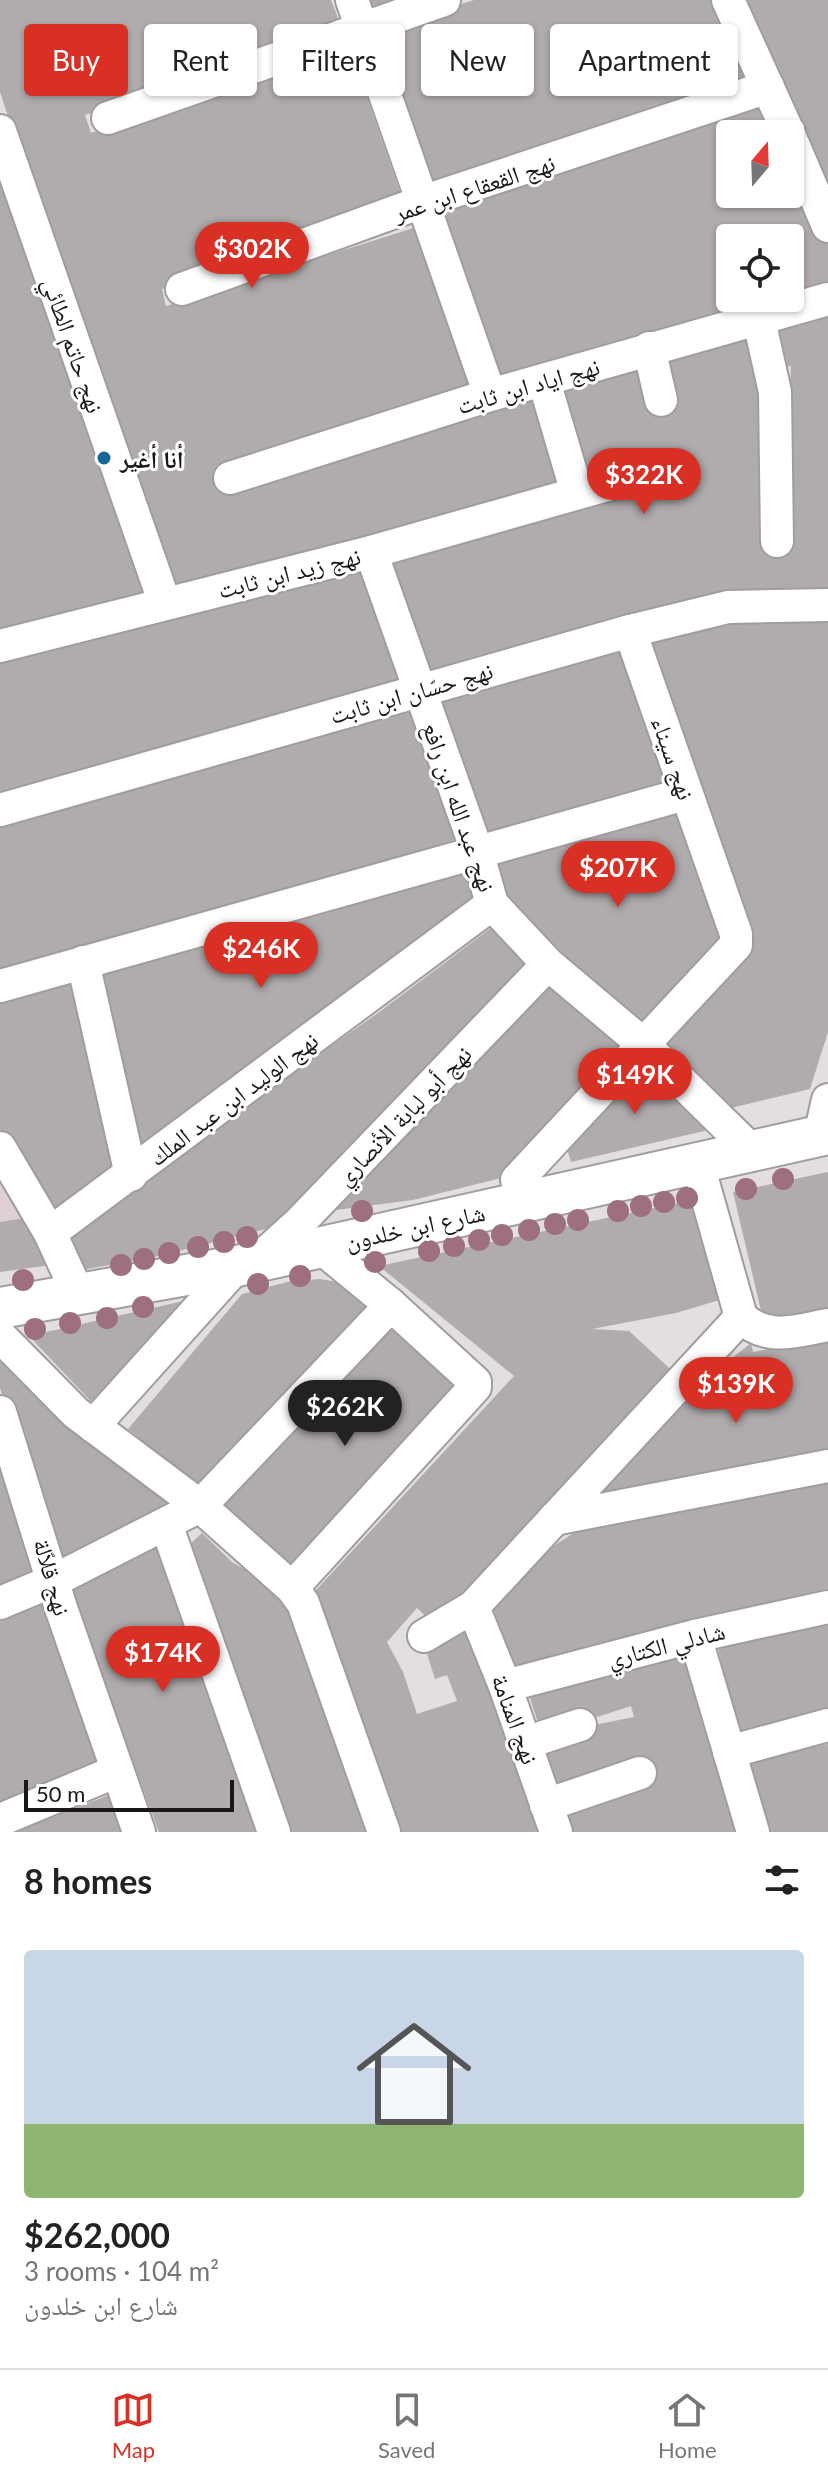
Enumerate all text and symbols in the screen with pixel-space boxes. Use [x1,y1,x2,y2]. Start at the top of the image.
chip: Buy [24,24,128,96]
chip: Rent [144,24,257,96]
chip: Filters [273,24,405,96]
chip: New [421,24,534,96]
chip: Apartment [550,24,738,96]
north arrow [716,120,804,208]
map controls [716,120,804,312]
street label: نهج القعقاع ابن عمر [389,147,559,229]
pin: $302K [196,222,308,290]
button: locate [716,224,804,312]
text: $302K [213,232,291,264]
street label: نهج حاتم الطائي [32,273,111,419]
street label: نهج اياد ابن ثابت [453,351,603,421]
place label: أنا أغير [119,443,184,473]
pin: $322K [588,448,700,516]
marker: أنا أغير [95,449,113,467]
text: $322K [605,458,683,490]
street label: نهج زيد ابن ثابت [215,540,364,606]
street label: نهج حسّان ابن ثابت [326,655,496,731]
street label: نهج سيناء [644,713,702,804]
street label: نهج عبد الله ابن رافع [416,719,503,896]
pin: $207K [562,841,674,909]
text: $207K [579,851,657,883]
pin: $246K [205,922,317,990]
text: $246K [222,932,300,964]
street label: نهج الوليد ابن عبد الملك [143,1025,325,1173]
street label: نهج أبو لبابة الأنصاري [329,1039,481,1195]
pin: $149K [579,1048,691,1116]
text: $149K [596,1058,674,1090]
street label: شارع ابن خلدون [342,1197,488,1257]
pin: $139K [680,1357,792,1425]
text: $139K [697,1367,775,1399]
pin: $262K [289,1380,401,1448]
text: $262K [306,1390,384,1422]
street label: نهج قلاّلة [26,1535,78,1619]
street label: شادلي الكتاري [604,1615,729,1679]
pin: $174K [107,1626,219,1694]
text: $174K [124,1636,202,1668]
street label: نهج المنامة [485,1670,546,1769]
scale bar [24,1776,234,1812]
text: 50 m [36,1780,85,1807]
icon: filters [760,1858,804,1902]
text: 8 homes [24,1860,152,1901]
icon: home [342,2002,486,2146]
text: $262,000 [24,2214,170,2255]
text: 3 rooms · 104 m² [24,2255,219,2287]
text: شارع ابن خلدون [24,2289,178,2321]
tab: Map [111,2388,155,2463]
tab: Saved [378,2388,435,2463]
tab: Home [658,2388,717,2463]

